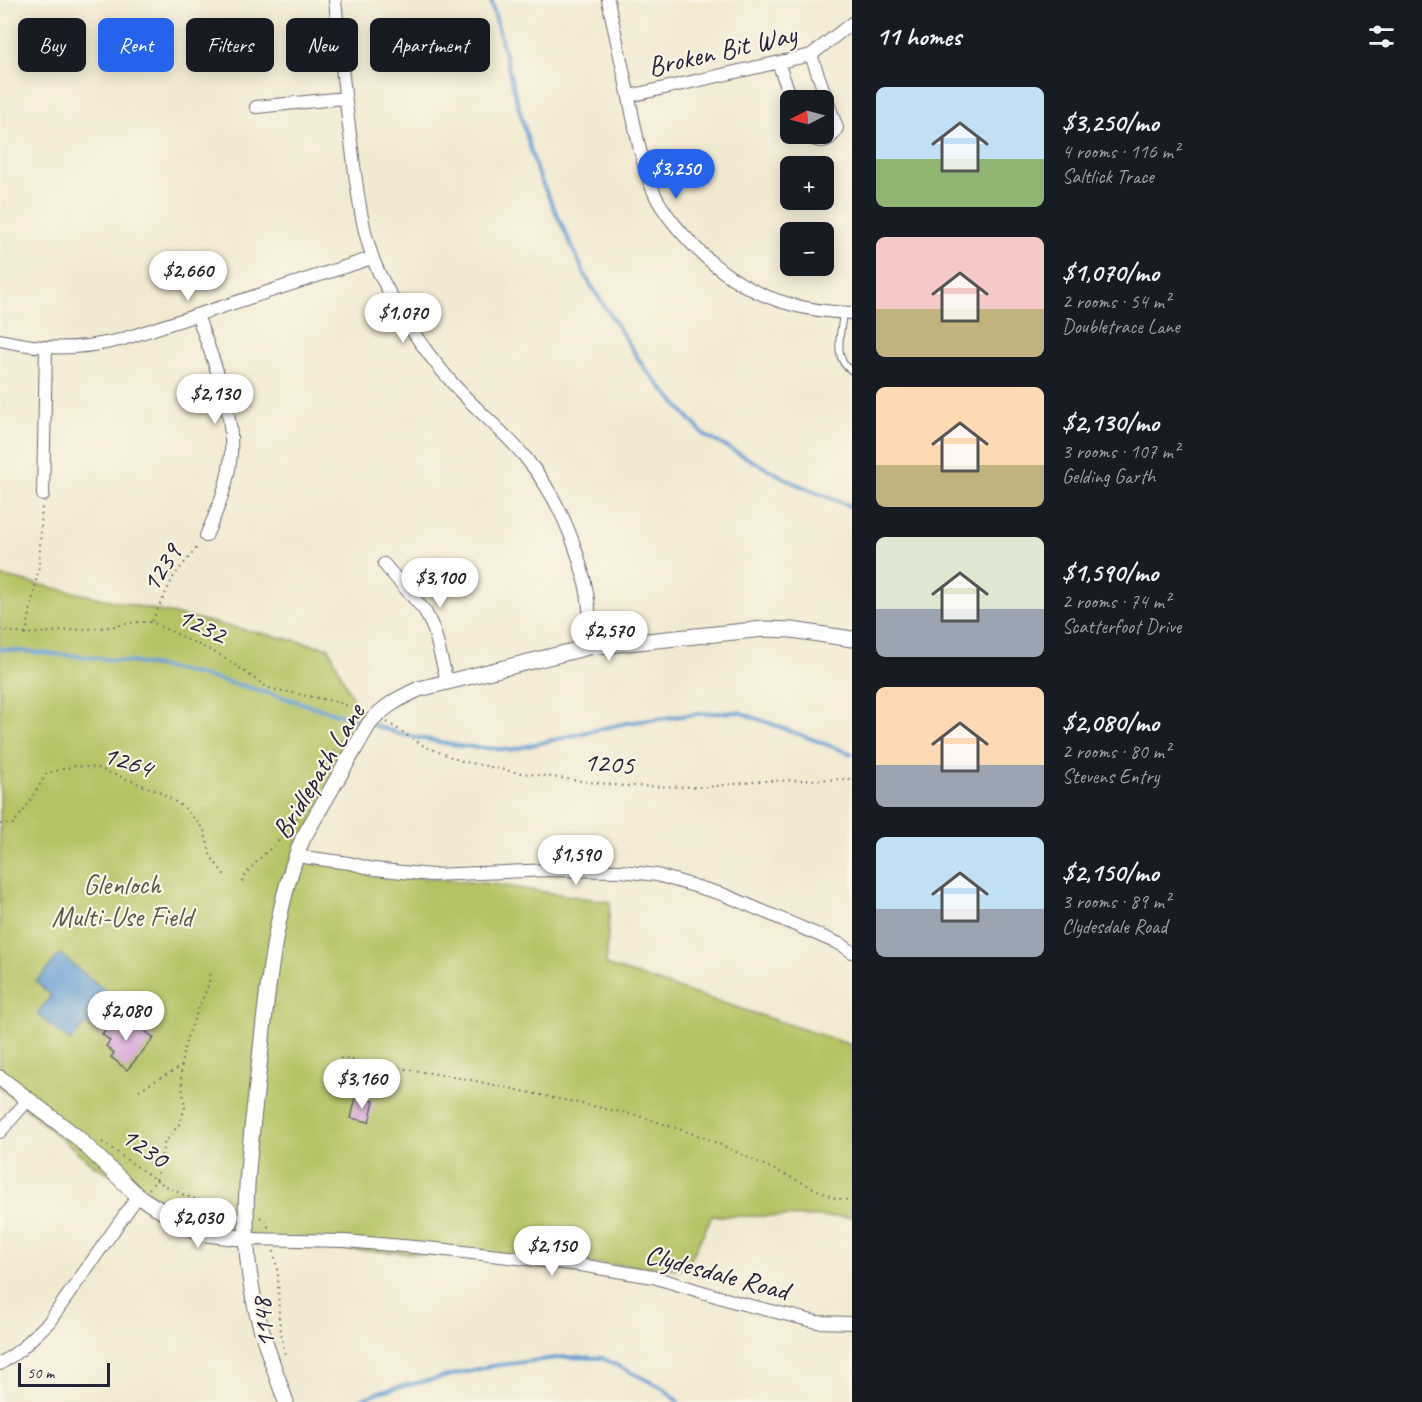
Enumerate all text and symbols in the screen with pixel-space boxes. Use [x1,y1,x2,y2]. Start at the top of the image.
street label: Broken Bit Way [644,15,802,84]
chip: Buy [18,18,86,72]
chip: Rent [98,18,174,72]
chip: Filters [186,18,274,72]
chip: New [286,18,358,72]
chip: Apartment [370,18,490,72]
text: 11 homes [876,20,961,53]
icon: filters [1365,20,1398,53]
north arrow [780,90,834,144]
map controls [780,90,834,276]
text: $3,250/mo [1062,106,1159,139]
icon: home [924,111,996,183]
text: 4 rooms · 116 m² [1062,139,1179,164]
pin: $3,250 [627,149,725,200]
text: $3,250 [652,156,700,181]
button: + [780,156,834,210]
text: Saltlick Trace [1062,164,1154,189]
button: − [780,222,834,276]
pin: $2,660 [139,251,237,302]
text: $1,070/mo [1062,256,1159,289]
text: $2,660 [163,258,213,283]
icon: home [924,261,996,333]
text: 2 rooms · 54 m² [1062,289,1170,314]
pin: $1,070 [354,293,452,344]
text: $1,070 [379,300,427,325]
text: Doubletrace Lane [1062,314,1180,339]
pin: $2,130 [166,374,264,425]
text: $2,130 [191,381,239,406]
text: $2,130/mo [1062,406,1159,439]
icon: home [924,411,996,483]
text: 3 rooms · 107 m² [1062,439,1179,464]
text: Gelding Garth [1062,464,1155,489]
street label: 1239 [133,535,191,599]
text: $1,590/mo [1062,556,1158,589]
pin: $3,100 [391,558,489,609]
icon: home [924,561,996,633]
text: $3,100 [416,565,464,590]
text: 2 rooms · 74 m² [1062,589,1170,614]
street label: 1232 [172,598,234,653]
pin: $2,570 [560,611,658,662]
text: Scatterfoot Drive [1062,614,1181,639]
text: $2,570 [585,618,633,643]
street label: Bridlepath Lane [264,695,373,845]
text: $2,080/mo [1062,706,1159,739]
icon: home [924,711,996,783]
street label: 1264 [98,736,160,787]
text: 2 rooms · 80 m² [1062,739,1170,764]
street label: 1205 [582,743,637,783]
text: Stevens Entry [1062,764,1159,789]
pin: $1,590 [527,835,625,886]
text: $1,590 [552,842,600,867]
text: $2,150/mo [1062,856,1159,889]
icon: home [924,861,996,933]
park label: Glenloch Multi-Use Field [52,867,196,934]
text: 3 rooms · 89 m² [1062,889,1170,914]
text: Clydesdale Road [1062,914,1167,939]
pin: $2,080 [77,991,175,1042]
text: $2,080 [102,998,150,1023]
pin: $3,160 [313,1059,411,1110]
text: $3,160 [337,1066,387,1091]
street label: 1230 [114,1118,178,1177]
pin: $2,030 [149,1198,247,1249]
text: $2,030 [174,1205,222,1230]
pin: $2,150 [503,1226,601,1277]
text: $2,150 [528,1233,576,1258]
street label: Clydesdale Road [641,1236,796,1309]
street label: 1148 [243,1294,283,1350]
scale bar [18,1360,110,1388]
text: 50 m [27,1363,54,1383]

